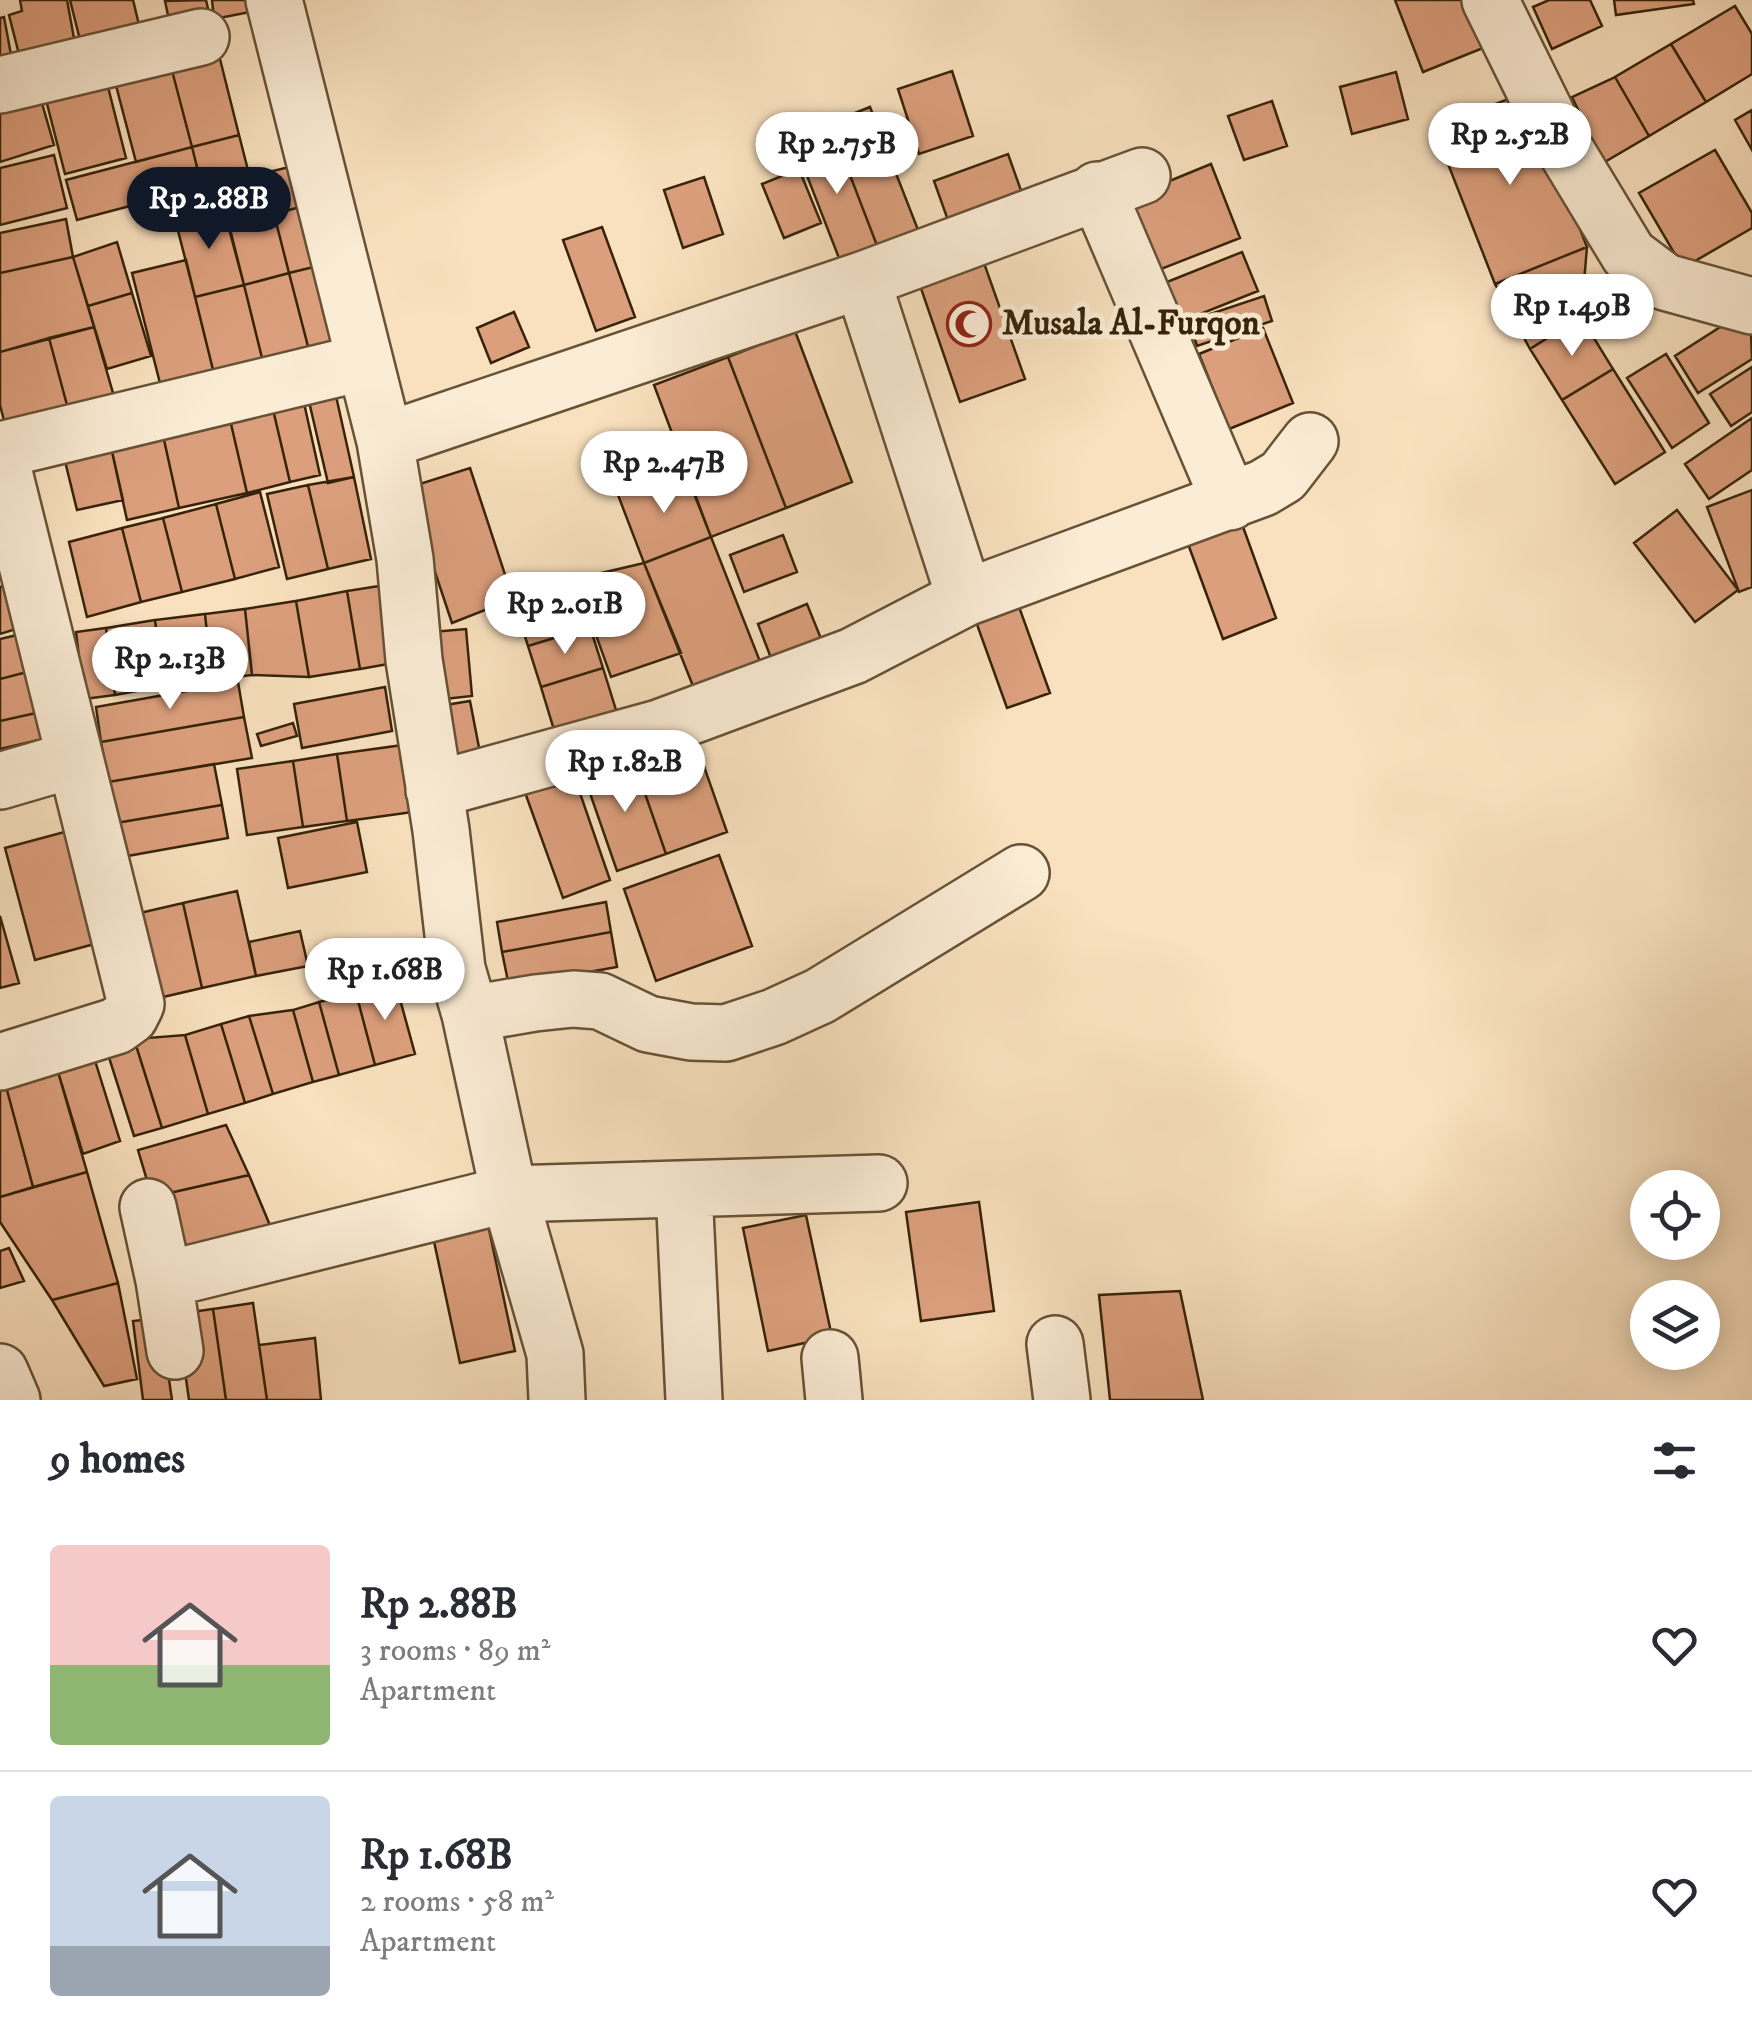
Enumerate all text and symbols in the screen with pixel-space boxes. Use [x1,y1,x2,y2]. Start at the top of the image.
pin: Rp 2.52B [1407,103,1613,188]
pin: Rp 2.75B [734,112,940,197]
text: Rp 2.52B [1450,115,1570,155]
text: Rp 2.75B [778,124,896,164]
pin: Rp 2.88B [106,167,312,252]
text: Rp 2.88B [149,179,269,219]
pin: Rp 1.49B [1469,274,1675,359]
text: Rp 1.49B [1513,286,1631,326]
mosque icon: Musala Al-Furqon [946,301,992,347]
place label: Musala Al-Furqon [1002,302,1260,346]
pin: Rp 2.47B [561,431,767,516]
text: Rp 2.47B [603,443,725,483]
pin: Rp 2.01B [462,572,668,657]
text: Rp 2.01B [506,584,624,624]
pin: Rp 2.13B [67,627,273,712]
text: Rp 2.13B [114,639,226,679]
pin: Rp 1.82B [522,730,728,815]
text: Rp 1.82B [567,742,683,782]
pin: Rp 1.68B [282,938,488,1023]
text: Rp 1.68B [327,950,443,990]
map controls [1630,1170,1720,1370]
button: locate [1630,1170,1720,1260]
button: layers [1630,1280,1720,1370]
icon: filters [1647,1433,1702,1488]
text: 9 homes [50,1434,185,1486]
text: Rp 2.88B [360,1579,518,1631]
icon: home [130,1585,250,1705]
icon: heart [1647,1618,1702,1673]
text: 3 rooms · 89 m² [360,1631,550,1671]
text: Apartment [360,1671,496,1711]
text: Rp 1.68B [360,1830,513,1882]
icon: home [130,1836,250,1956]
icon: heart [1647,1869,1702,1924]
text: 2 rooms · 58 m² [360,1882,554,1922]
text: Apartment [360,1922,496,1962]

